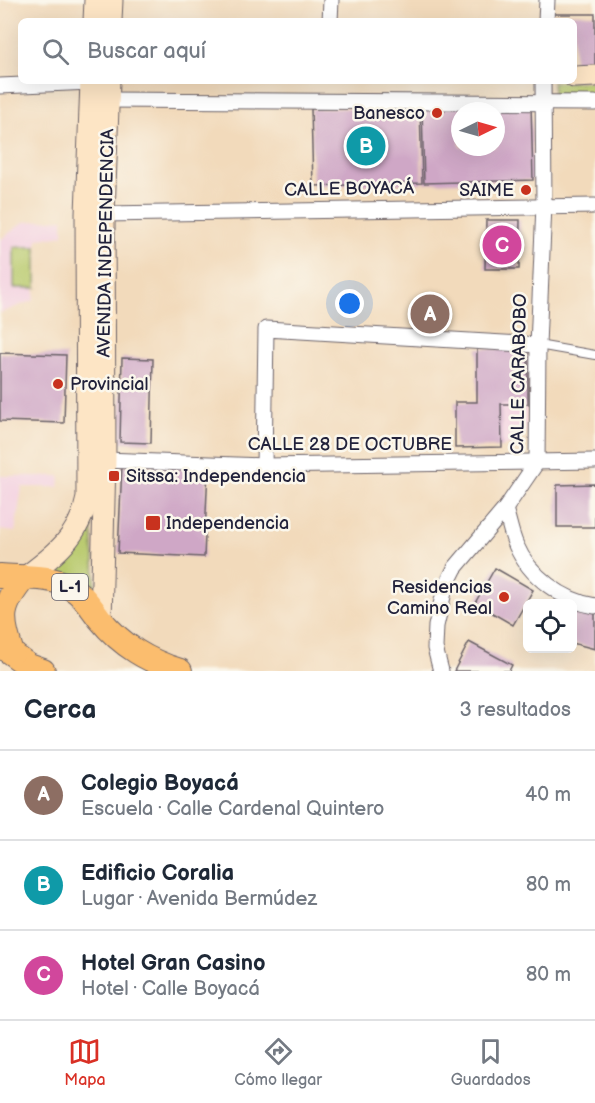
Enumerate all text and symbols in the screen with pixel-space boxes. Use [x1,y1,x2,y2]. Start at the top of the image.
search box [18,18,577,84]
icon: search [39,35,72,68]
text: Buscar aquí [87,38,206,65]
north arrow [451,102,505,156]
place label: Banesco [353,103,425,124]
marker: Banesco [430,106,444,120]
pin: B [346,124,386,168]
street label: AVENIDA INDEPENDENCIA [94,128,118,358]
street label: CALLE BOYACÁ [284,175,415,201]
place label: SAIME [459,180,514,201]
marker: SAIME [519,183,533,197]
pin: C [482,222,522,268]
your location [335,289,364,318]
pin: A [410,292,450,336]
street label: CALLE CARABOBO [507,293,531,455]
place label: Provincial [70,374,149,395]
marker: Provincial [51,377,65,391]
street label: CALLE 28 DE OCTUBRE [248,434,452,455]
place label: Sitssa: Independencia [126,466,306,487]
marker: Sitssa: Independencia [107,469,121,483]
place label: Independencia [166,513,289,534]
marker: Independencia [144,514,162,532]
road number: L-1 [52,574,88,600]
place label: Residencias Camino Real [387,577,492,619]
marker: Residencias Camino Real [497,590,511,604]
map controls [523,599,577,653]
button: locate [523,599,577,653]
text: Cerca [24,695,96,726]
text: 3 resultados [460,698,571,722]
text: Colegio Boyacá [81,770,239,797]
text: A [37,783,50,807]
text: 40 m [525,783,571,807]
text: Escuela · Calle Cardenal Quintero [81,797,384,821]
text: Edificio Coralia [81,860,234,887]
text: B [36,873,51,897]
text: 80 m [526,873,571,897]
text: Lugar · Avenida Bermúdez [81,887,317,911]
text: Hotel Gran Casino [81,950,266,977]
text: C [36,963,51,987]
text: 80 m [526,963,571,987]
text: Hotel · Calle Boyacá [81,977,260,1001]
tab: Mapa [64,1035,106,1090]
tab: Cómo llegar [234,1035,322,1090]
tab: Guardados [451,1035,531,1090]

